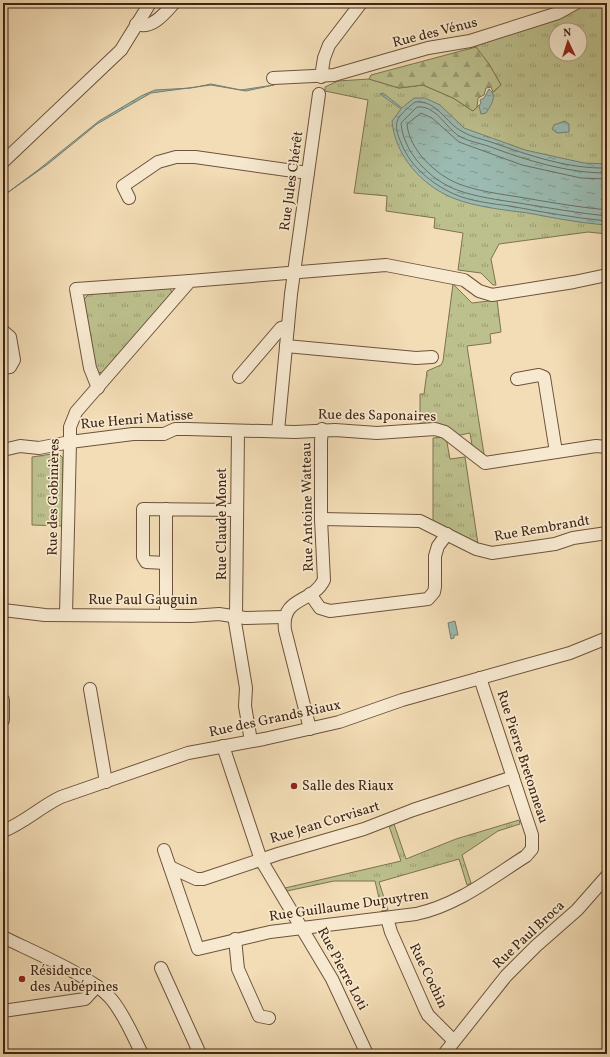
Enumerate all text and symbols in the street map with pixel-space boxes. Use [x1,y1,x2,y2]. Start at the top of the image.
street label: Rue des Vénus [391,13,479,53]
north arrow [548,22,588,62]
text: N [563,26,572,41]
street label: Rue Jules Chérêt [276,130,308,232]
street label: Rue des Saponaires [318,405,436,427]
street label: Rue Henri Matisse [80,406,194,434]
street label: Rue des Gobinières [43,438,65,556]
street label: Rue Antoine Watteau [297,442,319,572]
street label: Rue Claude Monet [213,468,232,580]
street label: Rue Rembrandt [493,511,591,547]
street label: Rue Paul Gauguin [88,591,198,610]
street label: Rue Pierre Bretonneau [492,688,553,826]
street label: Rue des Grands Riaux [207,696,343,742]
place label: Salle des Riaux [302,777,394,796]
marker: Salle des Riaux [289,781,299,791]
street label: Rue Jean Corvisart [268,797,382,849]
street label: Rue Guillaume Dupuytren [268,885,430,927]
street label: Rue Paul Broca [489,897,569,973]
street label: Rue Pierre Loti [312,924,372,1014]
street label: Rue Cochin [404,940,452,1012]
place label: Résidence des Aubépines [30,962,118,997]
marker: Résidence des Aubépines [17,974,27,984]

